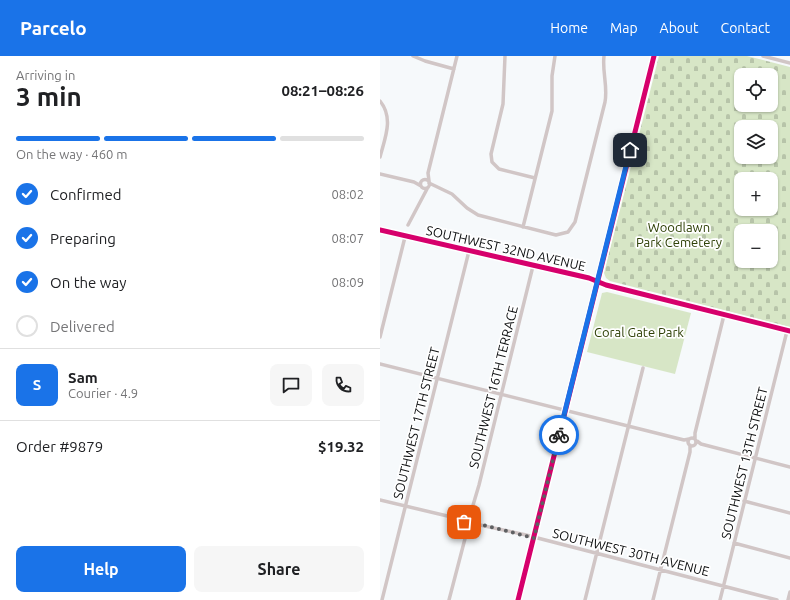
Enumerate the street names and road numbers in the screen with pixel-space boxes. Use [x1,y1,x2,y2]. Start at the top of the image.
street label: SOUTHWEST 32ND AVENUE [425,223,587,273]
street label: SOUTHWEST 16TH TERRACE [466,304,520,470]
street label: SOUTHWEST 17TH STREET [390,346,442,500]
street label: SOUTHWEST 13TH STREET [718,386,770,540]
street label: SOUTHWEST 30TH AVENUE [551,526,711,578]

